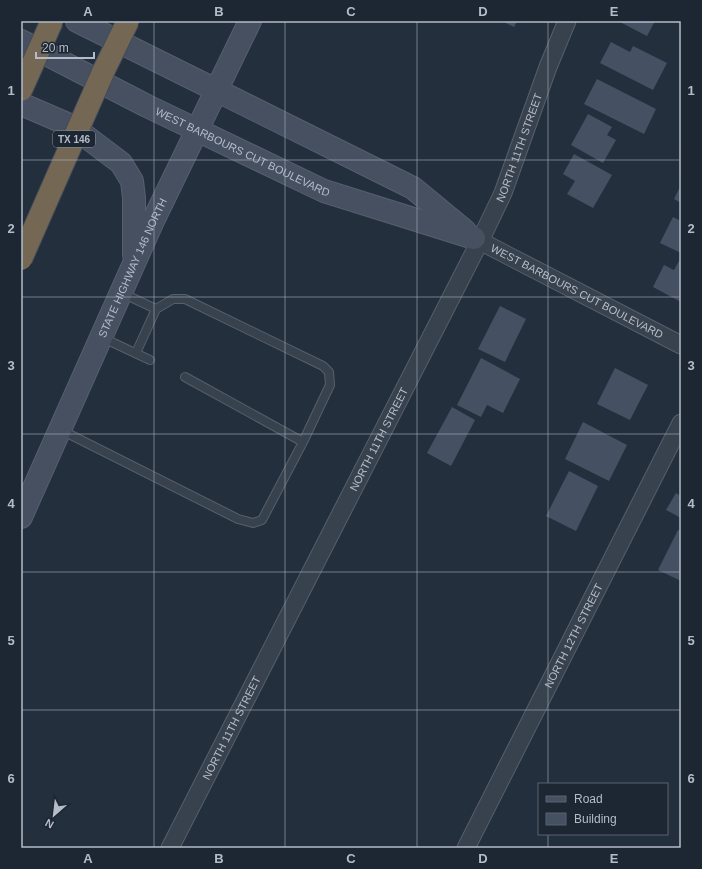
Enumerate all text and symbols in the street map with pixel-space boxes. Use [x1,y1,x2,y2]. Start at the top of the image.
text: A [83,4,93,19]
text: B [214,4,224,19]
text: C [346,4,356,19]
text: D [478,4,488,19]
text: E [610,4,619,19]
scale bar [36,34,94,60]
text: 20 m [42,41,69,55]
text: 1 [7,83,15,98]
text: 1 [687,83,695,98]
street label: NORTH 11TH STREET [494,91,544,204]
street label: WEST BARBOURS CUT BOULEVARD [154,105,332,199]
road number: TX 146 [53,131,95,147]
street label: STATE HIGHWAY 146 NORTH [96,196,169,339]
text: 2 [7,221,15,236]
text: 2 [687,221,695,236]
street label: WEST BARBOURS CUT BOULEVARD [489,242,665,341]
text: 3 [7,358,15,373]
text: 3 [687,358,695,373]
street label: NORTH 11TH STREET [347,385,410,493]
text: 4 [7,496,15,511]
text: 4 [687,496,695,511]
street label: NORTH 12TH STREET [542,581,605,690]
text: 5 [7,633,15,648]
text: 5 [687,633,695,648]
street label: NORTH 11TH STREET [200,674,263,782]
text: 6 [7,771,15,786]
text: 6 [687,771,695,786]
legend [538,783,668,835]
text: Road [574,792,603,806]
north arrow [34,795,74,835]
text: Building [574,812,617,826]
text: N [43,817,56,831]
text: A [83,851,93,866]
text: B [214,851,224,866]
text: C [346,851,356,866]
text: D [478,851,488,866]
text: E [610,851,619,866]

